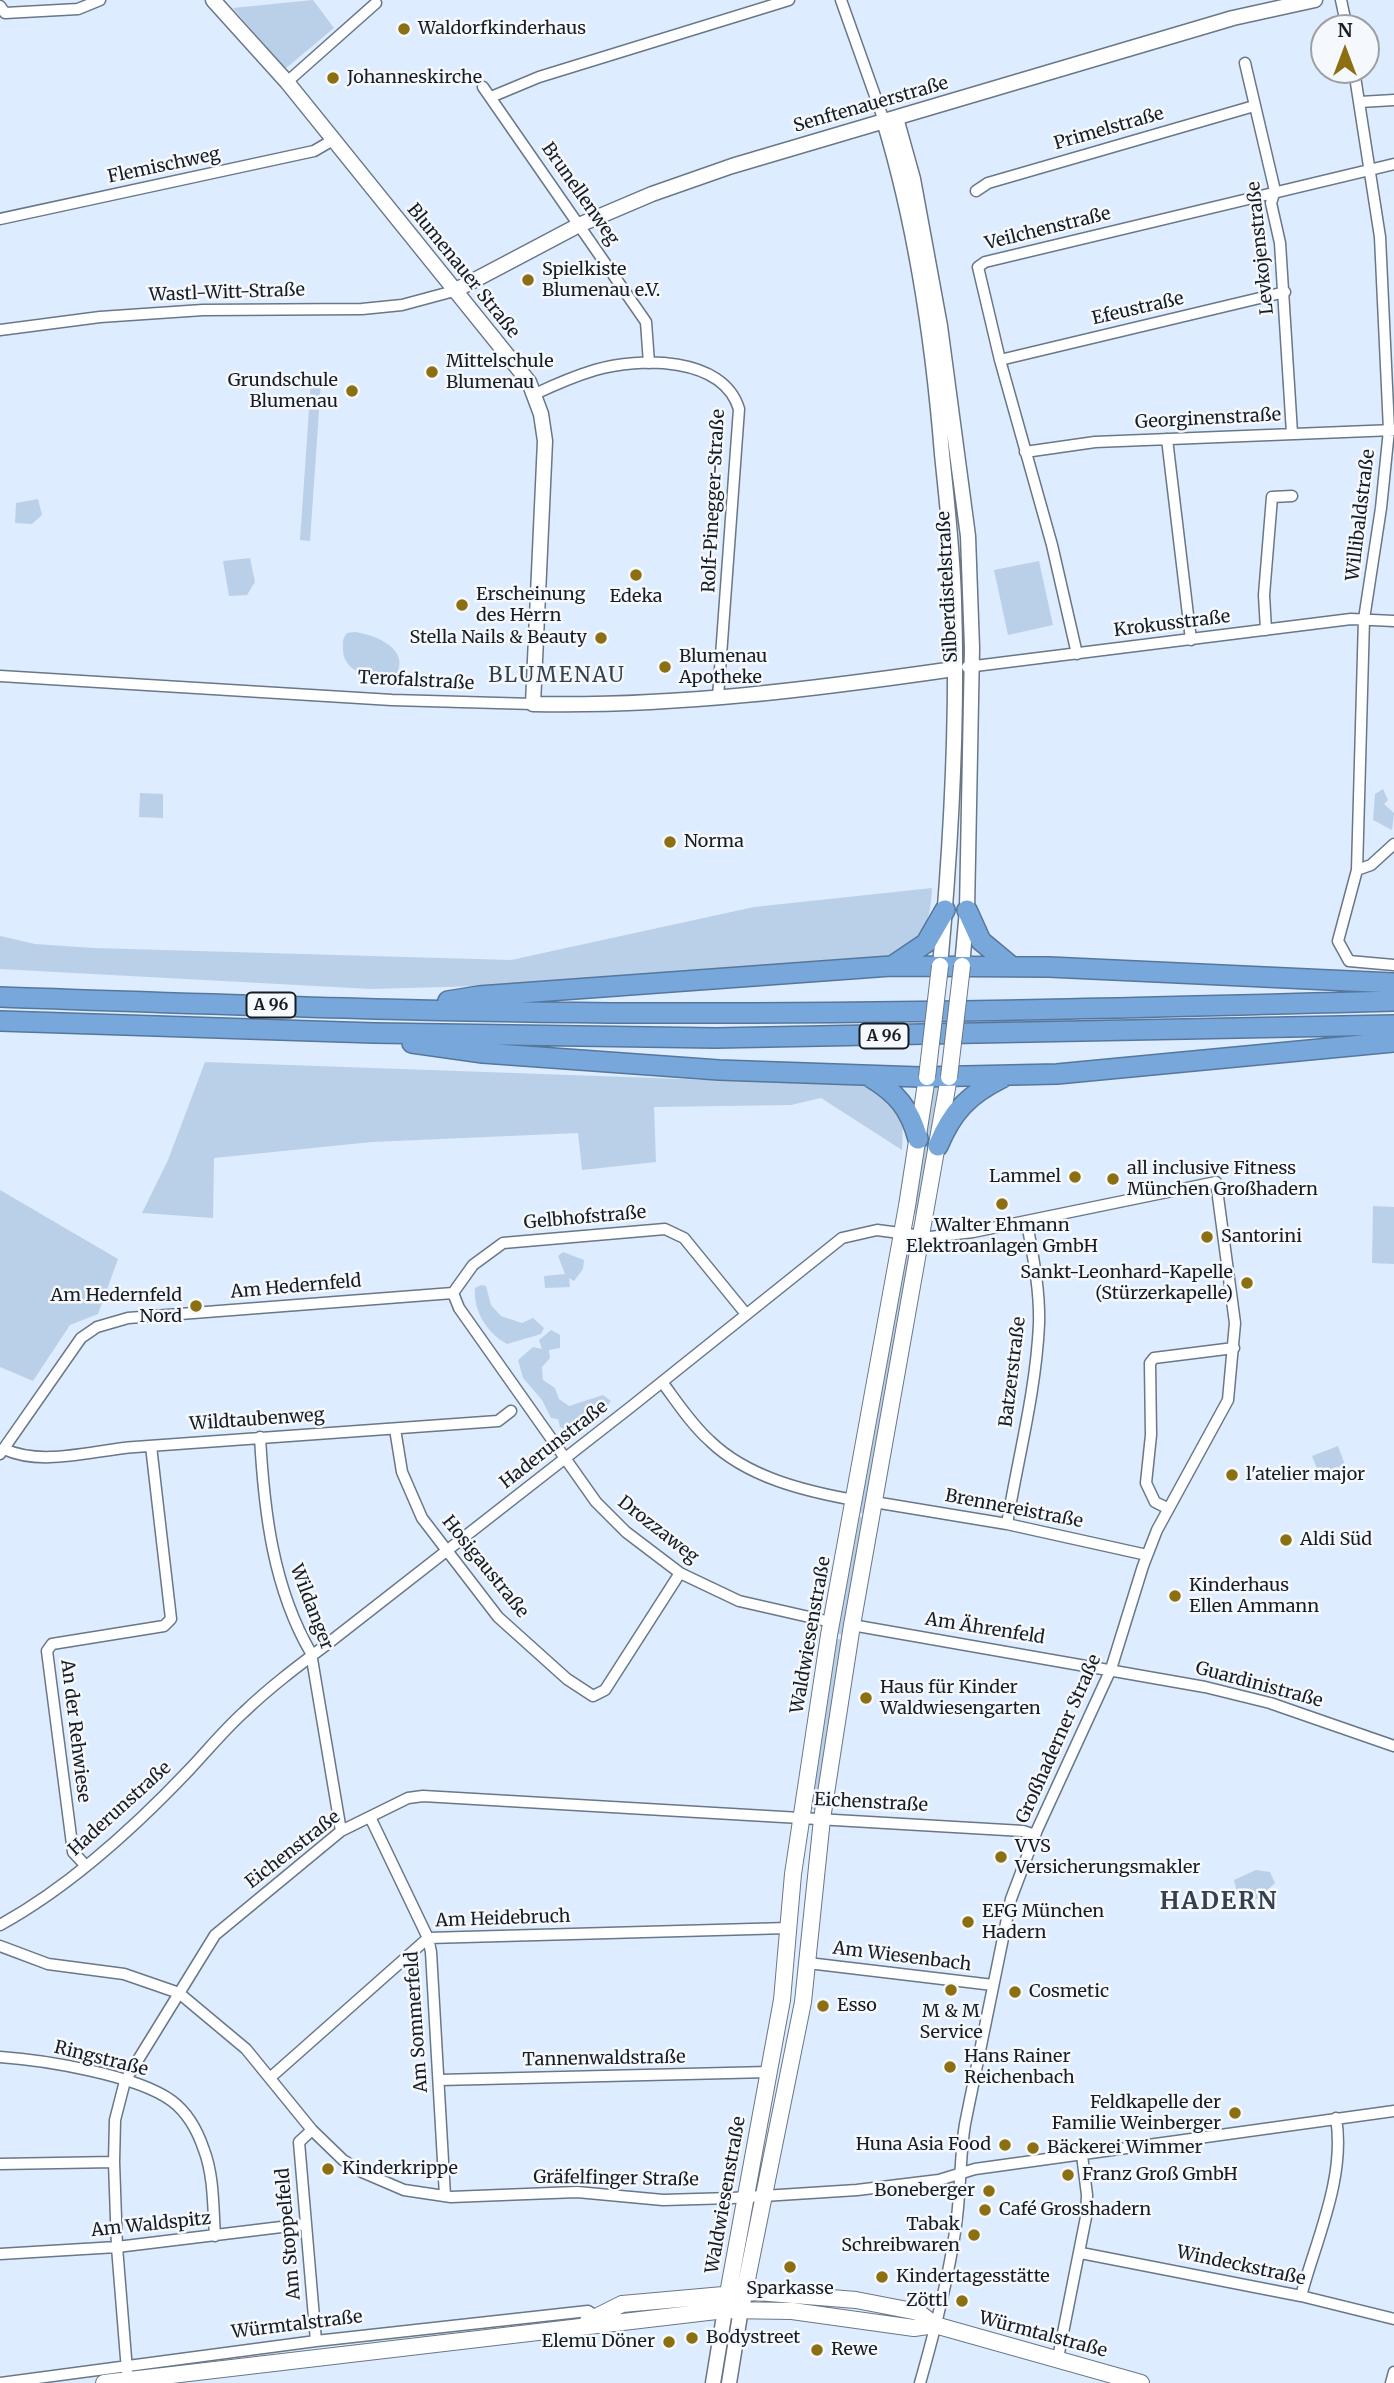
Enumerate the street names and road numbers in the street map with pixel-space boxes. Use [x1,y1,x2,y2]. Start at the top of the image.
street label: Senftenauerstraße [791,73,951,137]
street label: Primelstraße [1052,103,1166,155]
street label: Brunellenweg [537,139,623,249]
street label: Flemischweg [106,144,222,188]
street label: Levkojenstraße [1243,180,1279,316]
street label: Blumenauer Straße [402,199,524,343]
street label: Veilchenstraße [983,203,1113,255]
street label: Wastl-Witt-Straße [149,279,305,307]
street label: Efeustraße [1090,288,1186,330]
street label: Georginenstraße [1134,404,1282,434]
street label: Rolf-Pinegger-Straße [698,409,730,593]
street label: Willibaldstraße [1342,448,1380,582]
street label: Silberdistelstraße [933,511,963,663]
street label: Krokusstraße [1113,606,1231,642]
street label: Terofalstraße [357,667,475,695]
road number: A 96 [246,993,296,1018]
road number: A 96 [860,1024,908,1048]
street label: Gelbhofstraße [523,1202,647,1234]
street label: Am Hedernfeld [230,1271,362,1303]
street label: Batzerstraße [996,1316,1030,1428]
street label: Haderunstraße [496,1396,612,1494]
street label: Wildtaubenweg [189,1405,325,1435]
street label: Brennereistraße [943,1485,1085,1533]
street label: Drozzaweg [613,1492,703,1568]
street label: Hosigaustraße [437,1512,533,1622]
street label: Waldwiesenstraße [787,1555,835,1715]
street label: Wildanger [285,1561,337,1653]
street label: Am Ährenfeld [924,1609,1046,1649]
street label: Großhaderner Straße [1012,1651,1106,1827]
street label: An der Rehwiese [56,1658,94,1804]
street label: Guardinistraße [1193,1658,1325,1712]
street label: Haderunstraße [64,1757,176,1861]
street label: Eichenstraße [813,1789,929,1817]
street label: Eichenstraße [241,1806,345,1894]
street label: Am Heidebruch [435,1906,571,1932]
street label: Am Wiesenbach [831,1938,973,1976]
street label: Am Sommerfeld [401,1951,433,2093]
street label: Ringstraße [52,2037,150,2081]
street label: Tannenwaldstraße [522,2047,686,2071]
street label: Waldwiesenstraße [702,2115,750,2275]
street label: Am Stoppelfeld [272,2167,306,2301]
street label: Gräfelfinger Straße [533,2167,699,2191]
street label: Am Waldspitz [90,2208,212,2242]
street label: Windeckstraße [1174,2242,1308,2290]
street label: Würmtalstraße [230,2306,364,2344]
street label: Würmtalstraße [976,2307,1110,2363]

